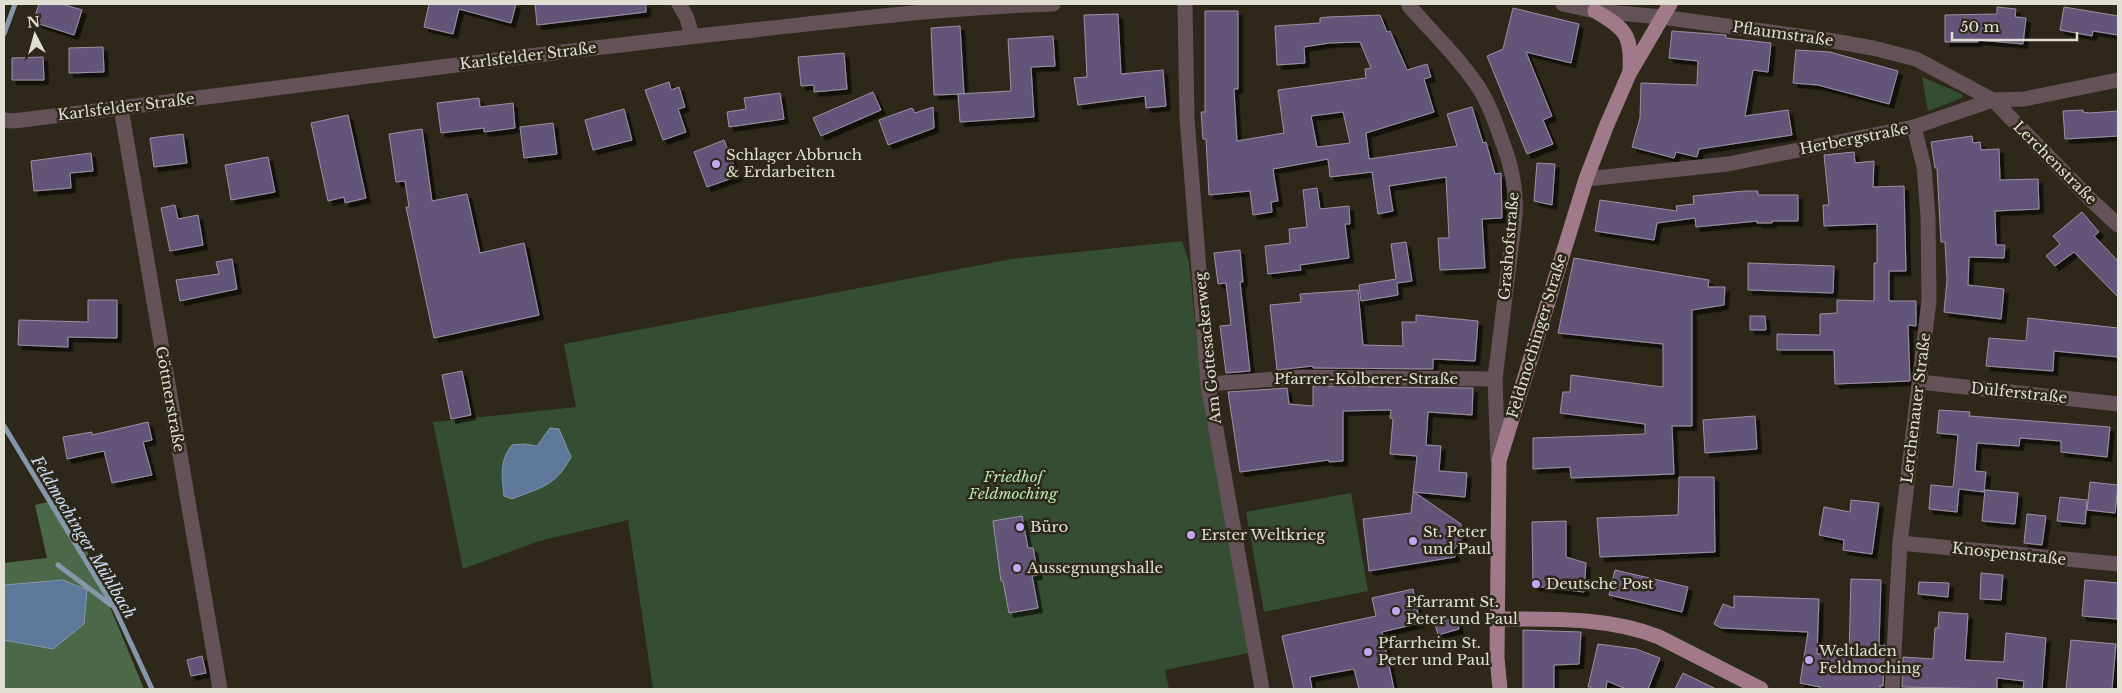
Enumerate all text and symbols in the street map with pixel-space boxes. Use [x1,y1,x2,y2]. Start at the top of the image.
north arrow [10,10,60,60]
scale bar [1952,10,2077,42]
text: N [26,12,41,32]
street label: Pflaumstraße [1731,17,1835,50]
text: 50 m [1960,17,2000,36]
street label: Karlsfelder Straße [458,38,597,73]
street label: Karlsfelder Straße [56,89,195,124]
street label: Lerchenstraße [2010,117,2101,208]
street label: Herbergstraße [1798,119,1910,158]
place label: Schlager Abbruch & Erdarbeiten [726,145,862,181]
marker: Schlager Abbruch & Erdarbeiten [710,158,722,170]
street label: Grashofstraße [1494,191,1523,301]
street label: Feldmochinger Straße [1502,251,1571,420]
street label: Am Gottesackerweg [1190,270,1225,426]
street label: Lerchenauer Straße [1897,332,1934,484]
street label: Göttnerstraße [152,345,189,453]
street label: Pfarrer-Kolberer-Straße [1274,369,1458,388]
street label: Dülferstraße [1970,378,2068,407]
water label: Feldmochinger Mühlbach [27,451,141,622]
park label: Friedhof Feldmoching [968,467,1058,503]
place label: Büro [1030,517,1068,536]
marker: Büro [1014,521,1026,533]
place label: St. Peter und Paul [1423,522,1491,558]
place label: Erster Weltkrieg [1201,525,1326,544]
marker: Erster Weltkrieg [1185,529,1197,541]
marker: St. Peter und Paul [1407,535,1419,547]
street label: Knospenstraße [1951,538,2067,569]
place label: Aussegnungshalle [1026,558,1163,577]
marker: Aussegnungshalle [1011,562,1023,574]
place label: Deutsche Post [1546,574,1654,593]
marker: Deutsche Post [1530,578,1542,590]
place label: Pfarramt St. Peter und Paul [1406,592,1518,628]
marker: Pfarramt St. Peter und Paul [1390,605,1402,617]
place label: Pfarrheim St. Peter und Paul [1378,633,1490,669]
place label: Weltladen Feldmoching [1818,641,1922,677]
marker: Pfarrheim St. Peter und Paul [1362,646,1374,658]
marker: Weltladen Feldmoching [1803,654,1815,666]

